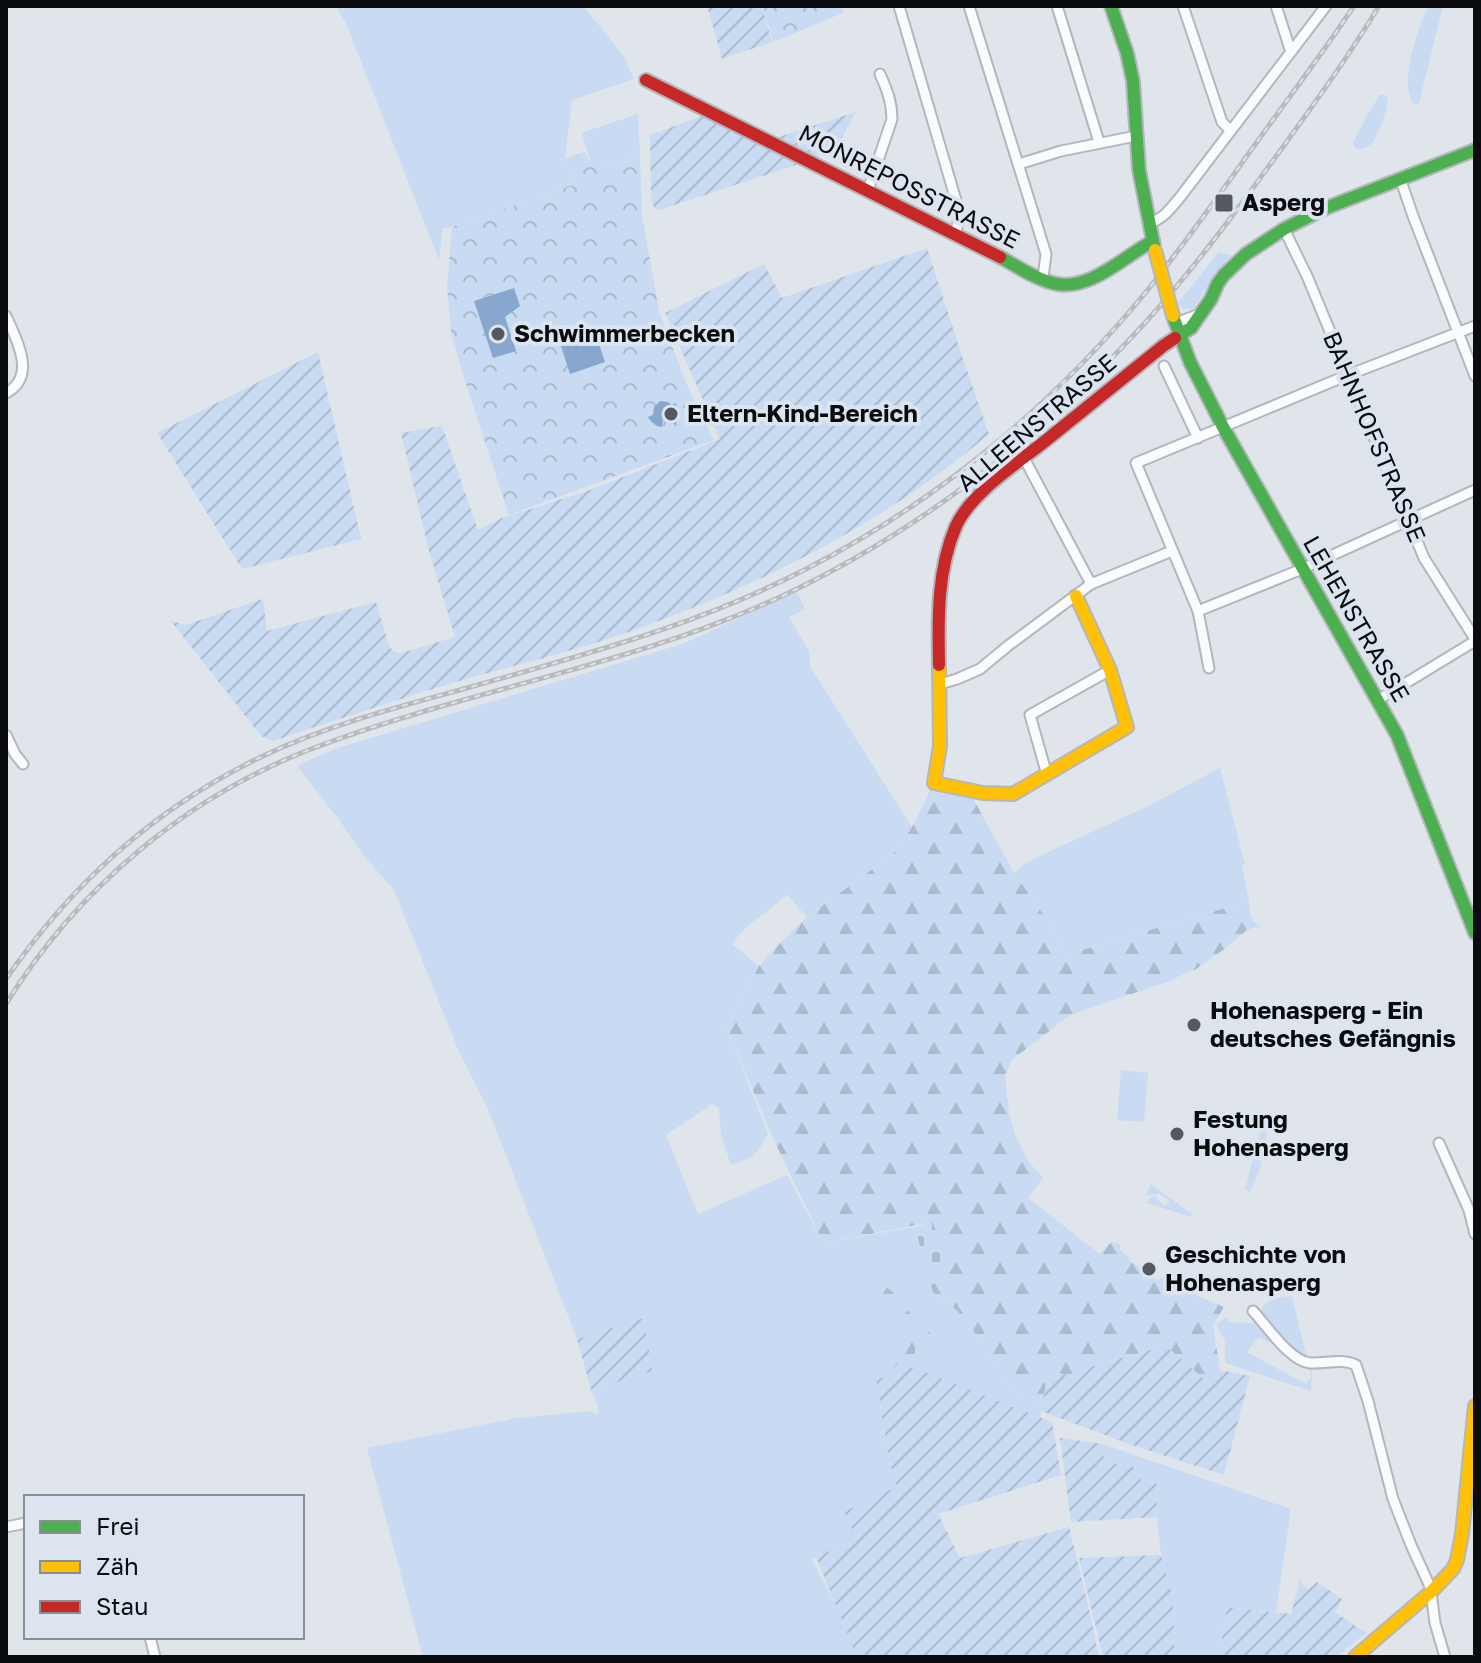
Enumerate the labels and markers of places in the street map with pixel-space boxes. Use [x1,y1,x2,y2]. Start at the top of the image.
place label: Asperg [1242,187,1325,216]
marker: Asperg [1213,192,1235,214]
place label: Schwimmerbecken [514,318,735,347]
marker: Schwimmerbecken [489,325,507,343]
place label: Eltern-Kind-Bereich [687,398,918,427]
marker: Eltern-Kind-Bereich [662,405,680,423]
place label: Hohenasperg - Ein deutsches Gefängnis [1210,995,1456,1052]
marker: Hohenasperg - Ein deutsches Gefängnis [1185,1016,1203,1034]
place label: Festung Hohenasperg [1193,1104,1349,1161]
marker: Festung Hohenasperg [1168,1125,1186,1143]
place label: Geschichte von Hohenasperg [1165,1239,1346,1296]
marker: Geschichte von Hohenasperg [1140,1260,1158,1278]

